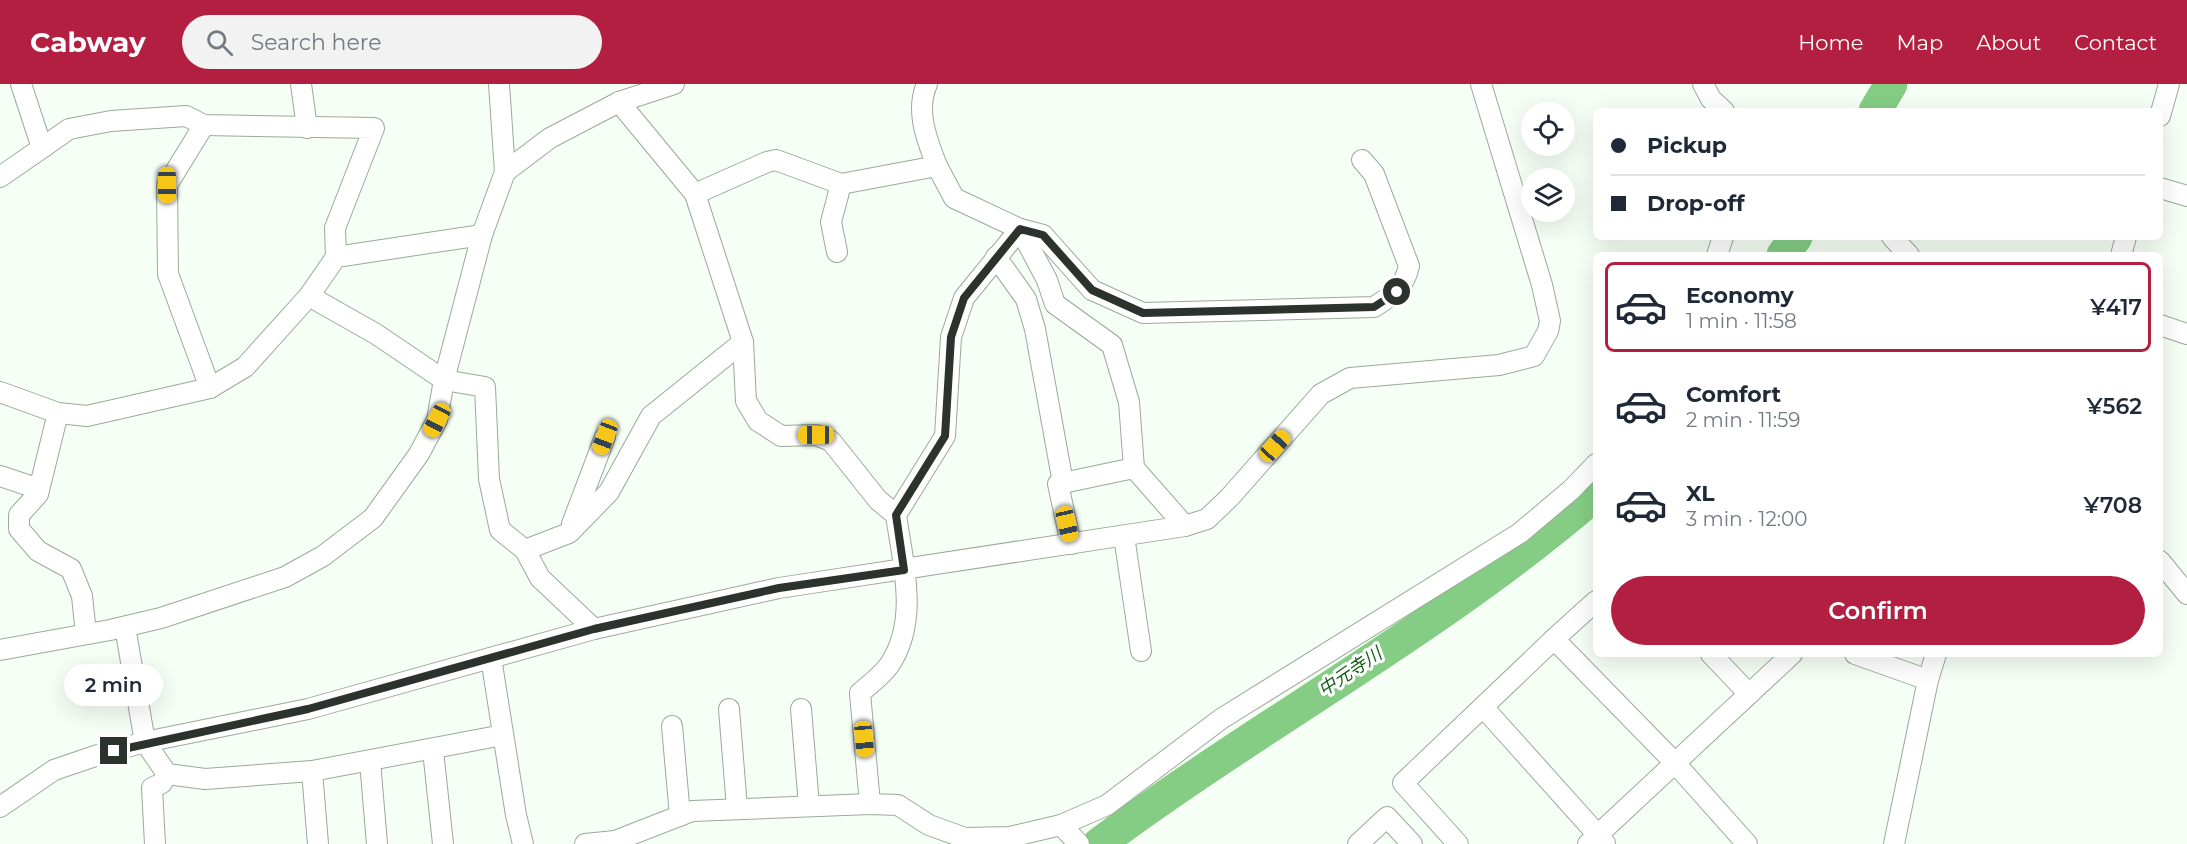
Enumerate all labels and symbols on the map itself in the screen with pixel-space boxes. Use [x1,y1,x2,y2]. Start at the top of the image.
car [158,167,176,203]
route start [1383,278,1410,305]
car [421,400,453,440]
car [590,417,620,457]
car [798,426,834,444]
car [1256,427,1294,465]
car [1054,504,1080,544]
water label: 中元寺川 [1314,642,1388,701]
callout: 2 min [64,664,164,706]
car [853,720,875,758]
route end [100,737,127,764]

